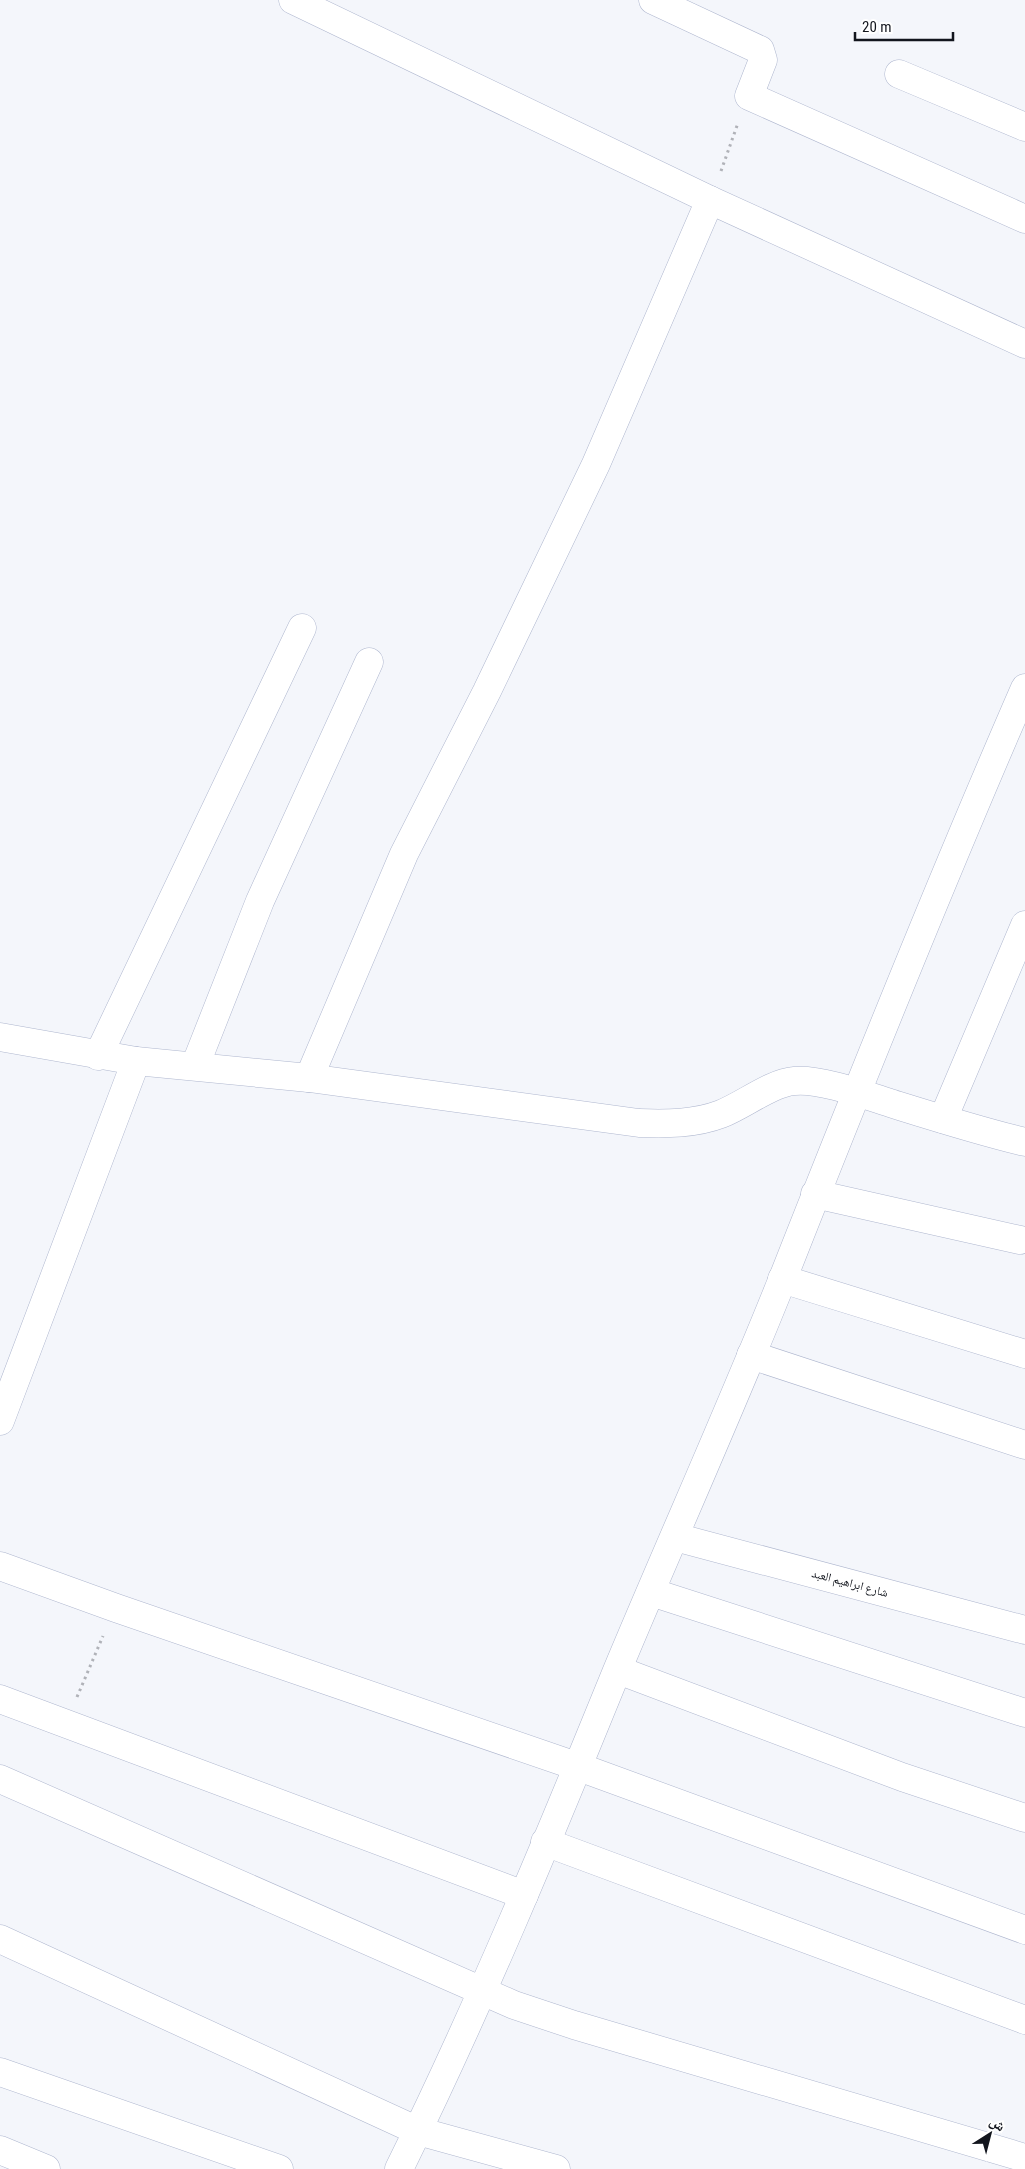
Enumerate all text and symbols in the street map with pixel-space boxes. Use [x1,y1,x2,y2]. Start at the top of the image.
scale bar [855,10,952,42]
text: 20 m [862,18,892,36]
street label: شارع ابراهيم العبد [810,1566,890,1601]
north arrow [965,2109,1015,2159]
text: ش [986,2113,1008,2135]

